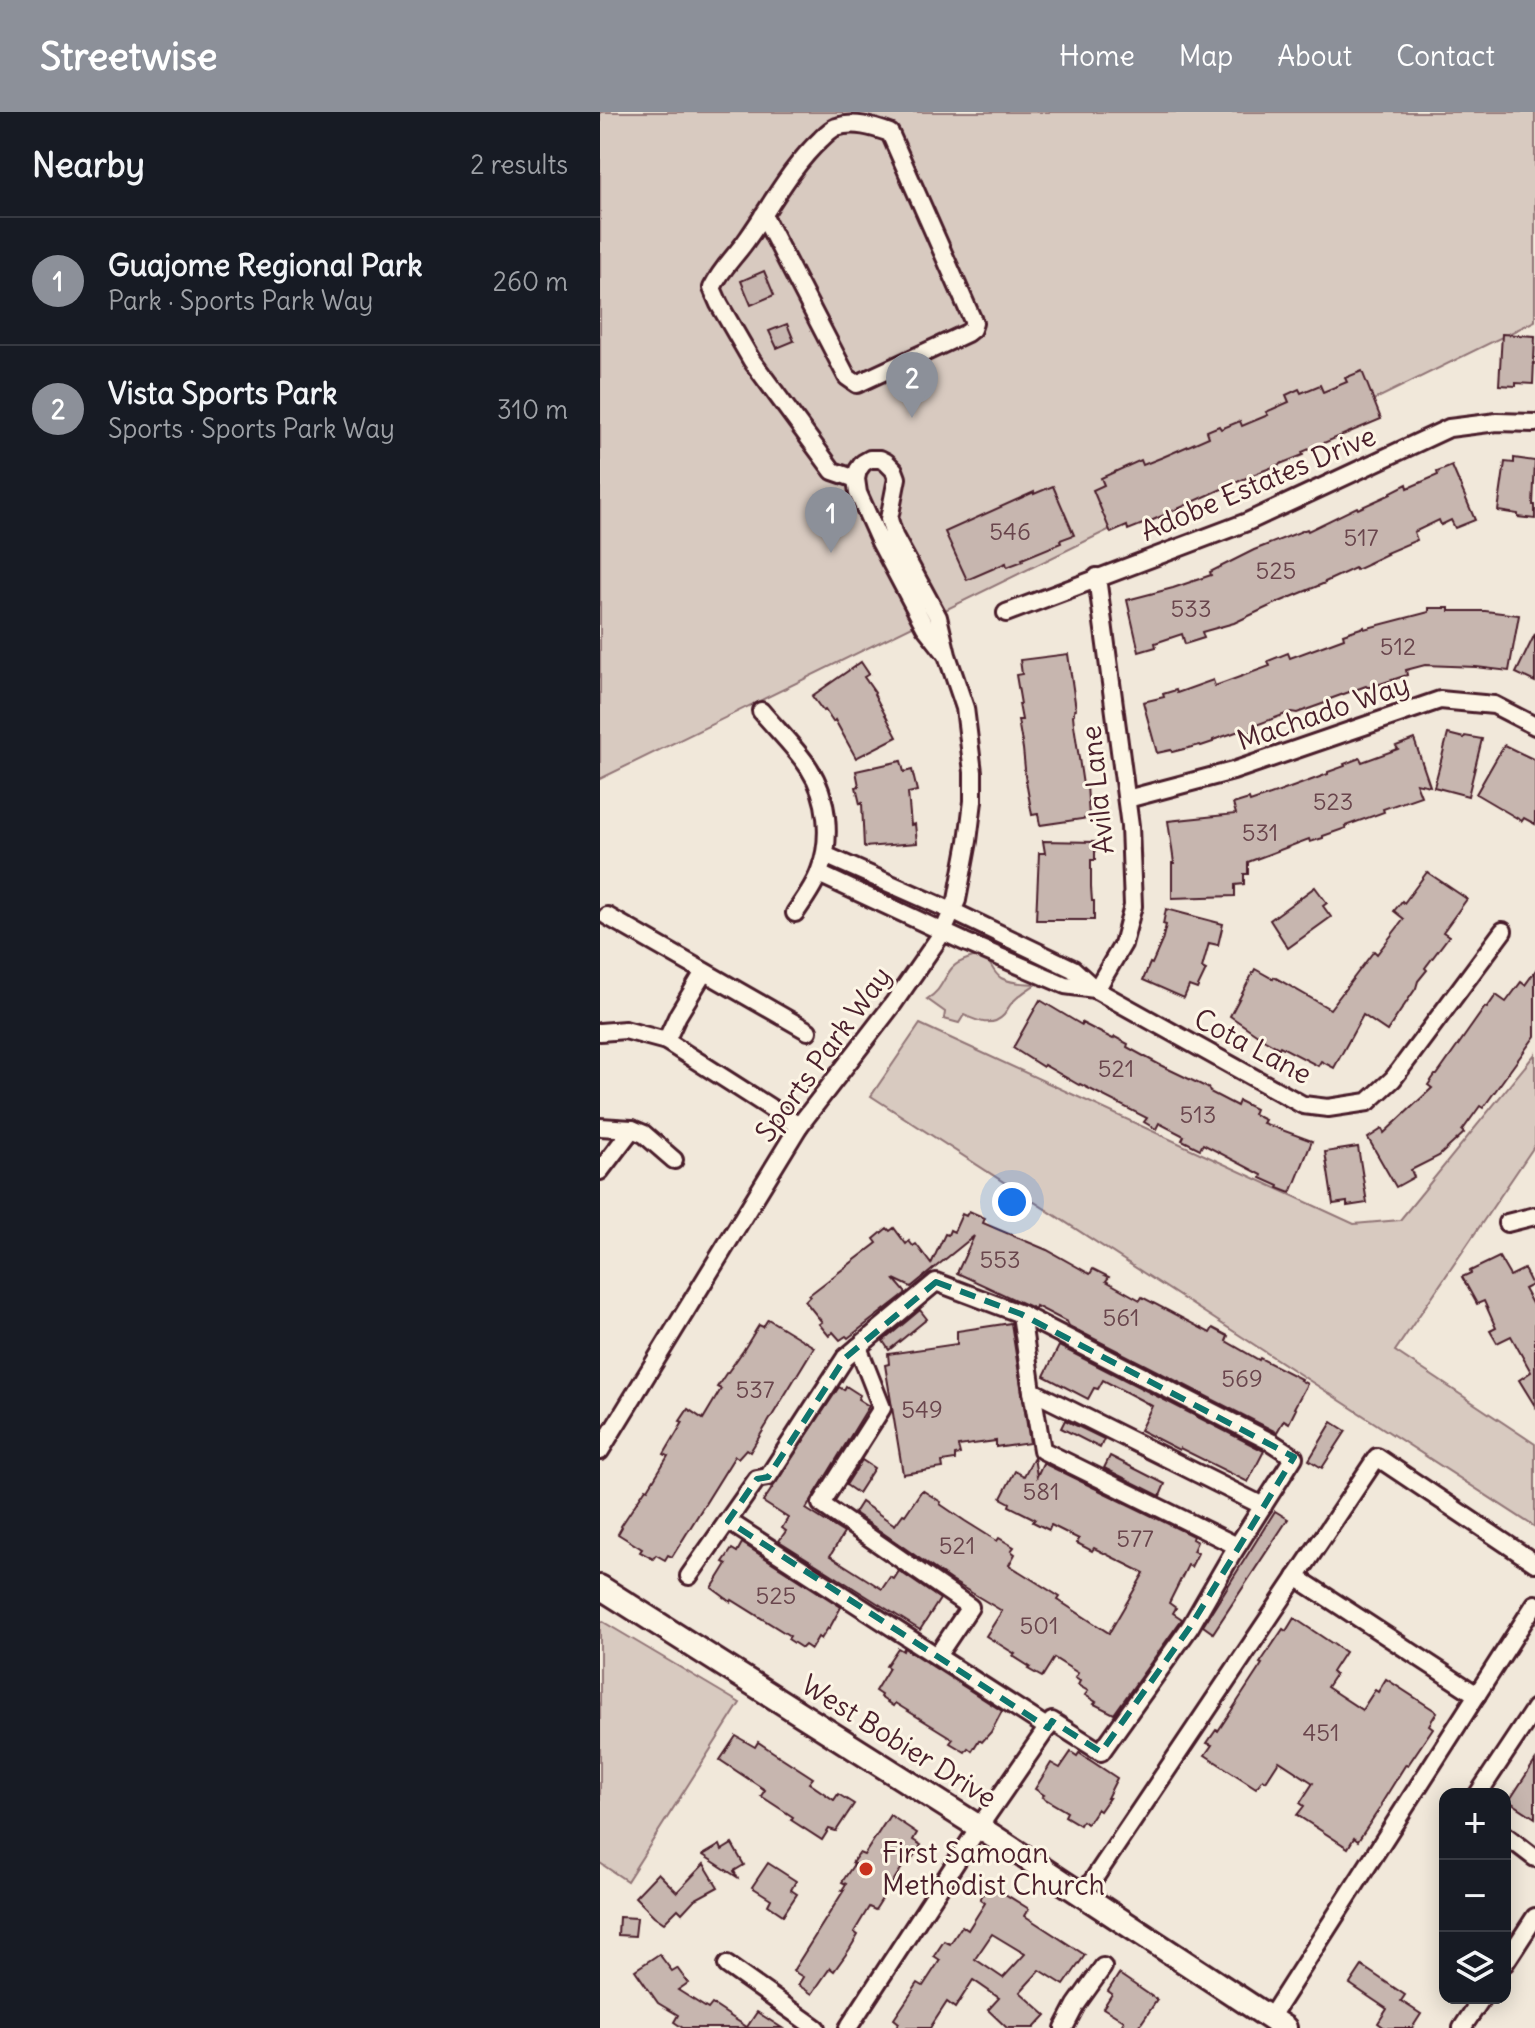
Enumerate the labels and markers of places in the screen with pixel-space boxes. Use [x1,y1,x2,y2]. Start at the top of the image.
pin: 2 [886,352,938,418]
pin: 1 [805,487,857,553]
place label: First Samoan Methodist Church [882,1835,1105,1903]
marker: First Samoan Methodist Church [857,1860,875,1878]

